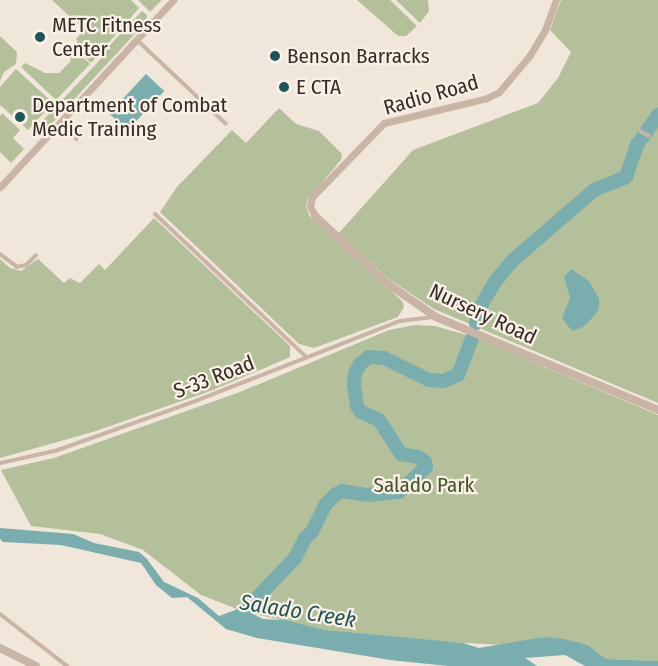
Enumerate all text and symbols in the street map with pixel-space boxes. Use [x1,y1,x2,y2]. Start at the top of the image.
place label: METC Fitness Center [52,12,161,62]
marker: METC Fitness Center [33,30,47,44]
place label: Benson Barracks [287,43,430,69]
marker: Benson Barracks [268,49,282,63]
street label: Radio Road [381,69,481,121]
place label: E CTA [296,74,341,100]
marker: E CTA [277,80,291,94]
place label: Department of Combat Medic Training [32,92,227,142]
marker: Department of Combat Medic Training [13,110,27,124]
street label: Nursery Road [425,278,541,350]
street label: S-33 Road [170,350,258,404]
park label: Salado Park [374,472,474,498]
water label: Salado Creek [238,589,358,633]

